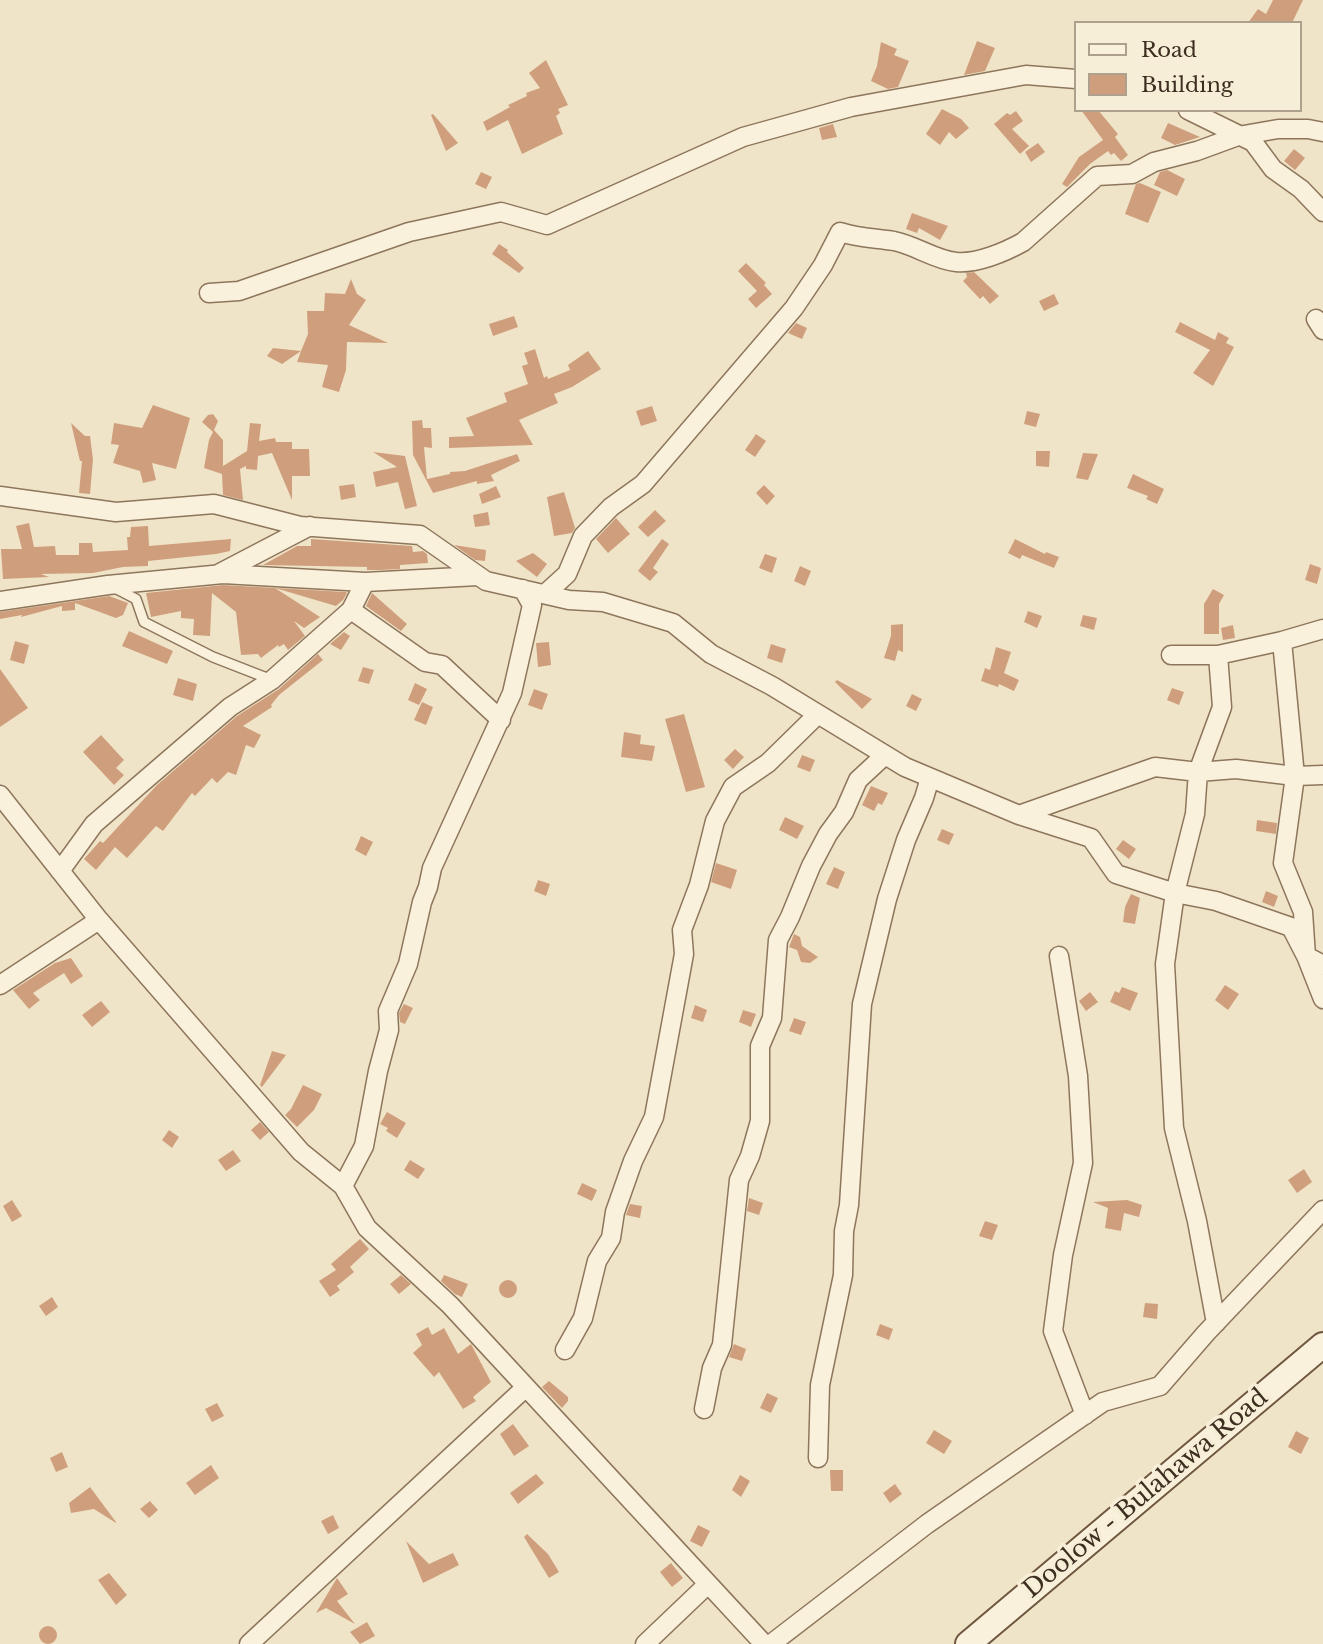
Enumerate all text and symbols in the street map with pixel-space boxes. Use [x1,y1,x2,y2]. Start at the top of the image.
legend [1074,21,1302,112]
text: Road [1141,37,1197,63]
text: Building [1141,72,1233,98]
street label: Doolow - Bulahawa Road [1018,1383,1274,1605]

